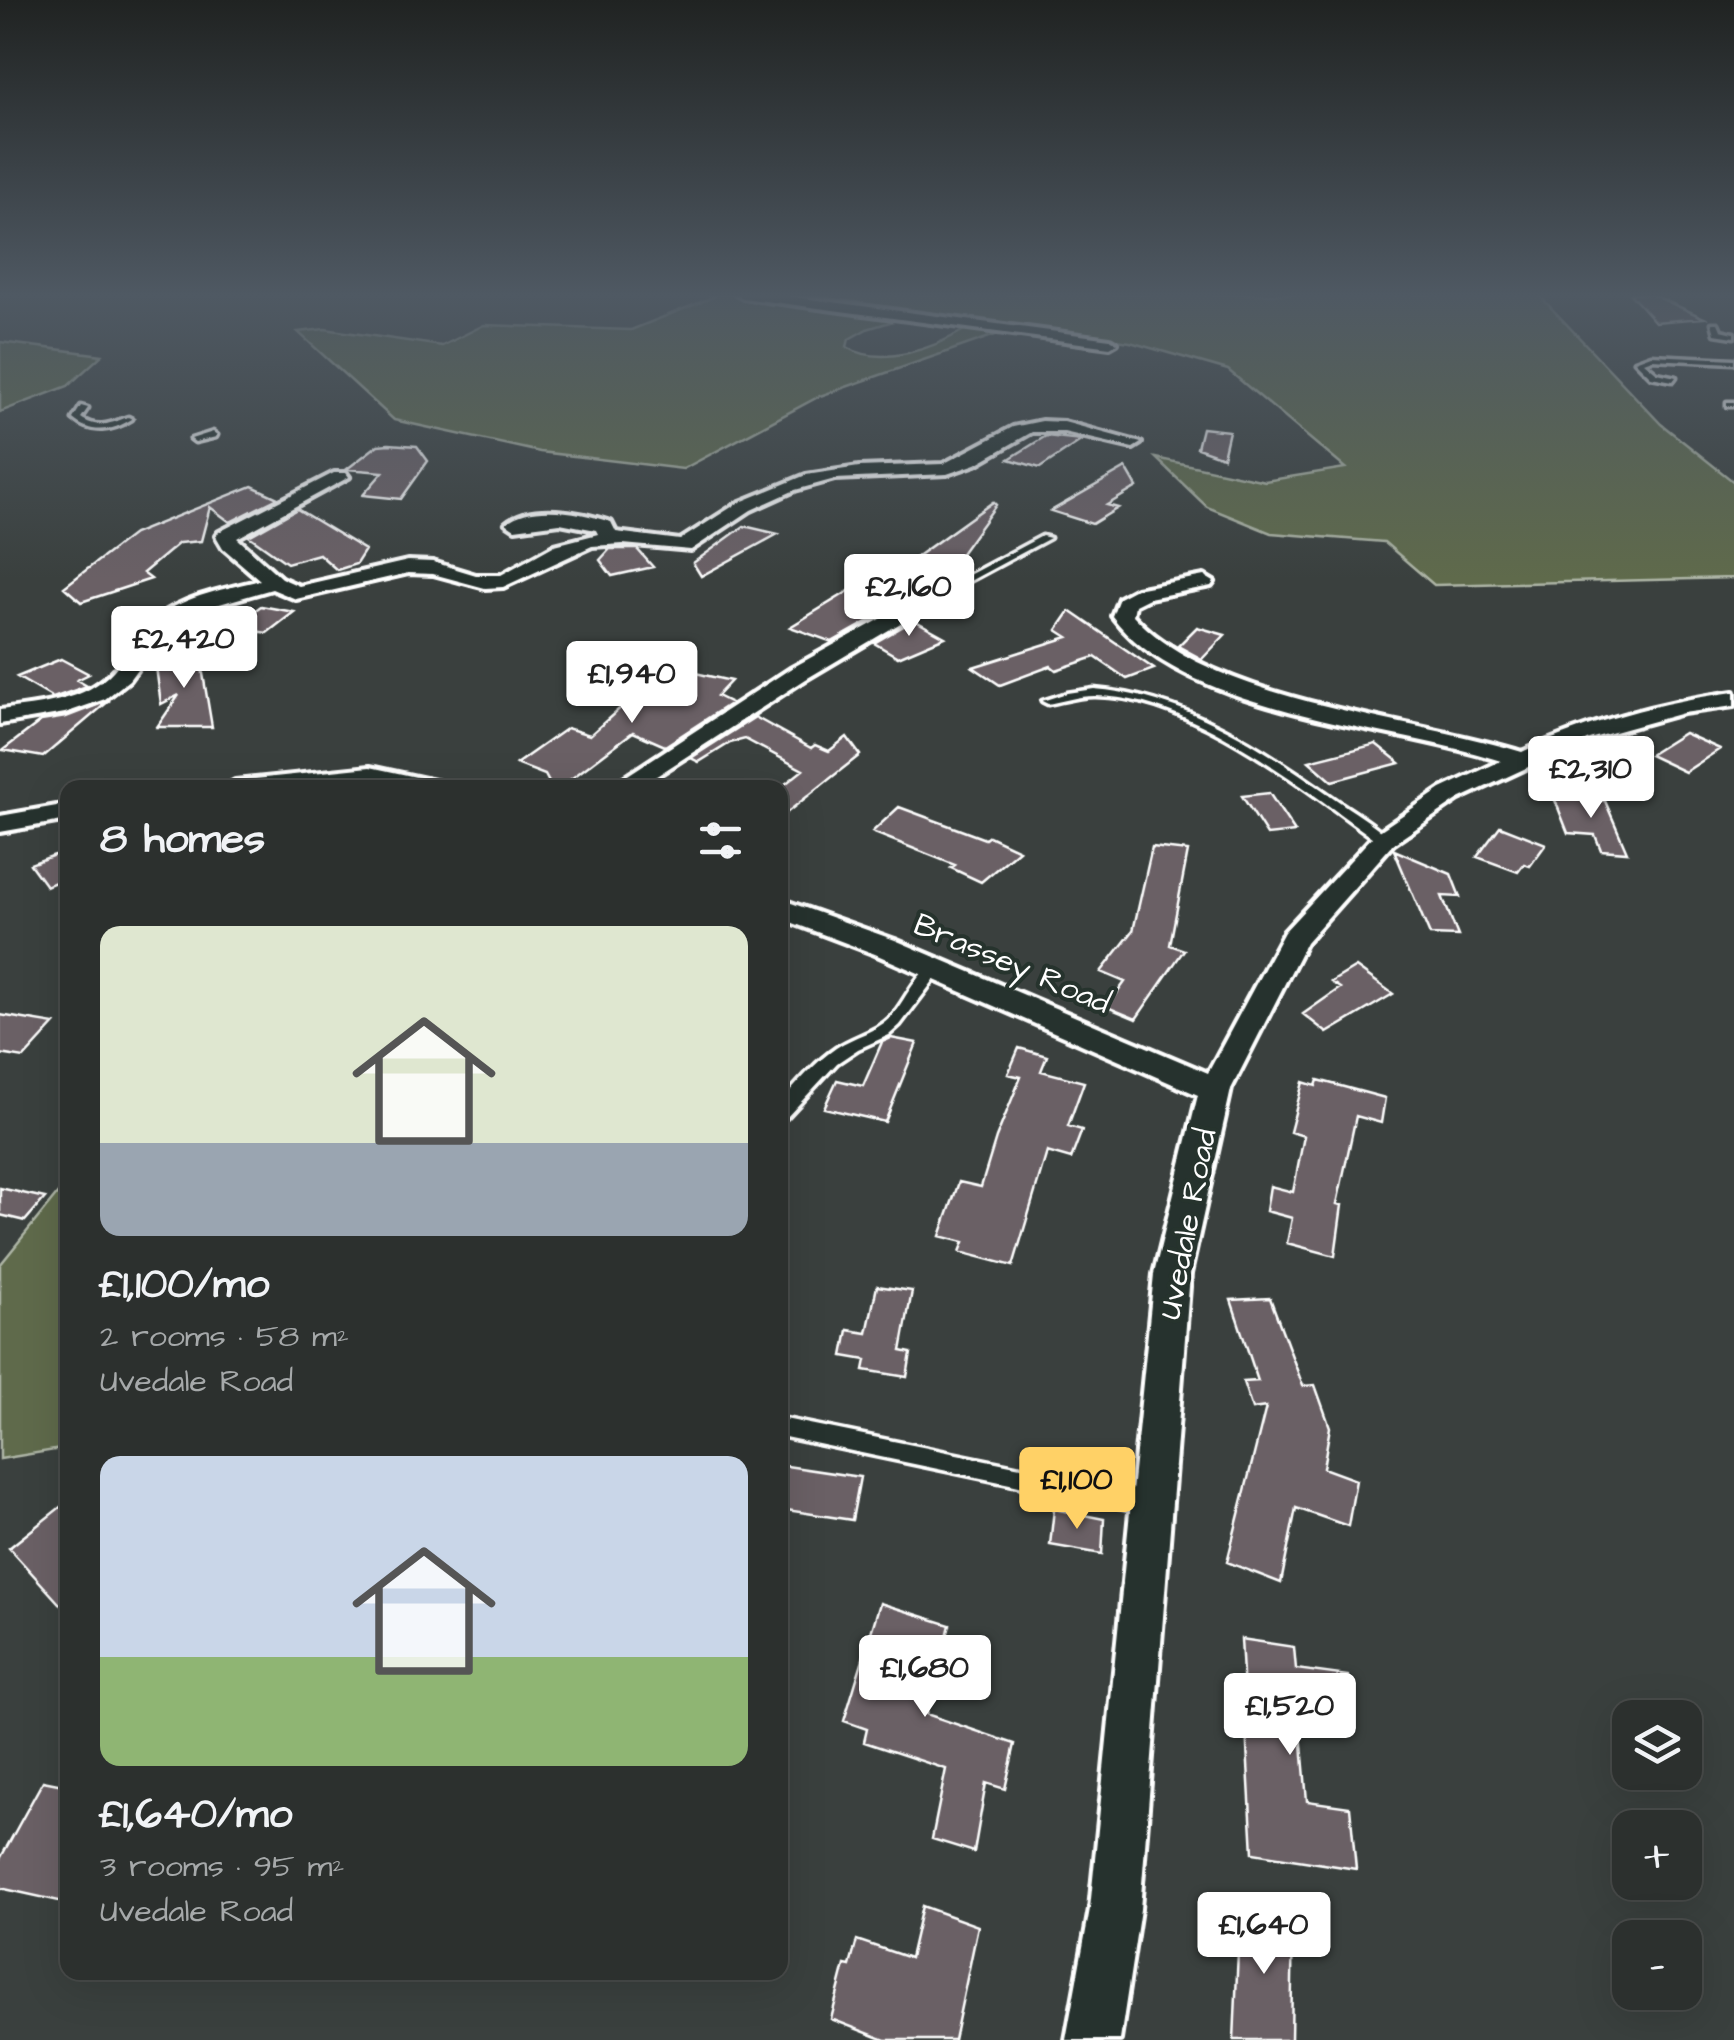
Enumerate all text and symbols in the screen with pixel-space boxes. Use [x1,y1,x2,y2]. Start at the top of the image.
pin: £2,160 [828,554,990,639]
text: £2,160 [866,564,952,609]
pin: £2,420 [103,606,265,691]
text: £2,420 [133,616,235,661]
pin: £1,940 [551,641,713,726]
text: £1,940 [588,651,676,696]
pin: £2,310 [1510,736,1672,821]
text: £2,310 [1550,746,1632,791]
text: 8 homes [100,811,265,869]
icon: filters [693,813,748,868]
street label: Brassey Road [907,902,1117,1026]
icon: home [334,991,514,1171]
street label: Uvedale Road [1147,1125,1229,1323]
text: £1,100/mo [100,1256,269,1314]
text: 2 rooms · 58 m² [100,1314,349,1359]
text: Uvedale Road [100,1359,293,1404]
pin: £1,100 [996,1447,1158,1532]
text: £1,100 [1041,1457,1113,1502]
icon: home [334,1521,514,1701]
pin: £1,680 [844,1635,1006,1720]
text: £1,680 [881,1645,969,1690]
pin: £1,520 [1209,1673,1371,1758]
text: £1,520 [1246,1683,1334,1728]
map controls [1612,1700,1702,2010]
button: layers [1612,1700,1702,1790]
text: £1,640/mo [100,1786,292,1844]
button: + [1612,1810,1702,1900]
text: 3 rooms · 95 m² [100,1844,344,1889]
text: Uvedale Road [100,1889,293,1934]
pin: £1,640 [1183,1892,1345,1977]
text: £1,640 [1219,1902,1309,1947]
button: − [1612,1920,1702,2010]

